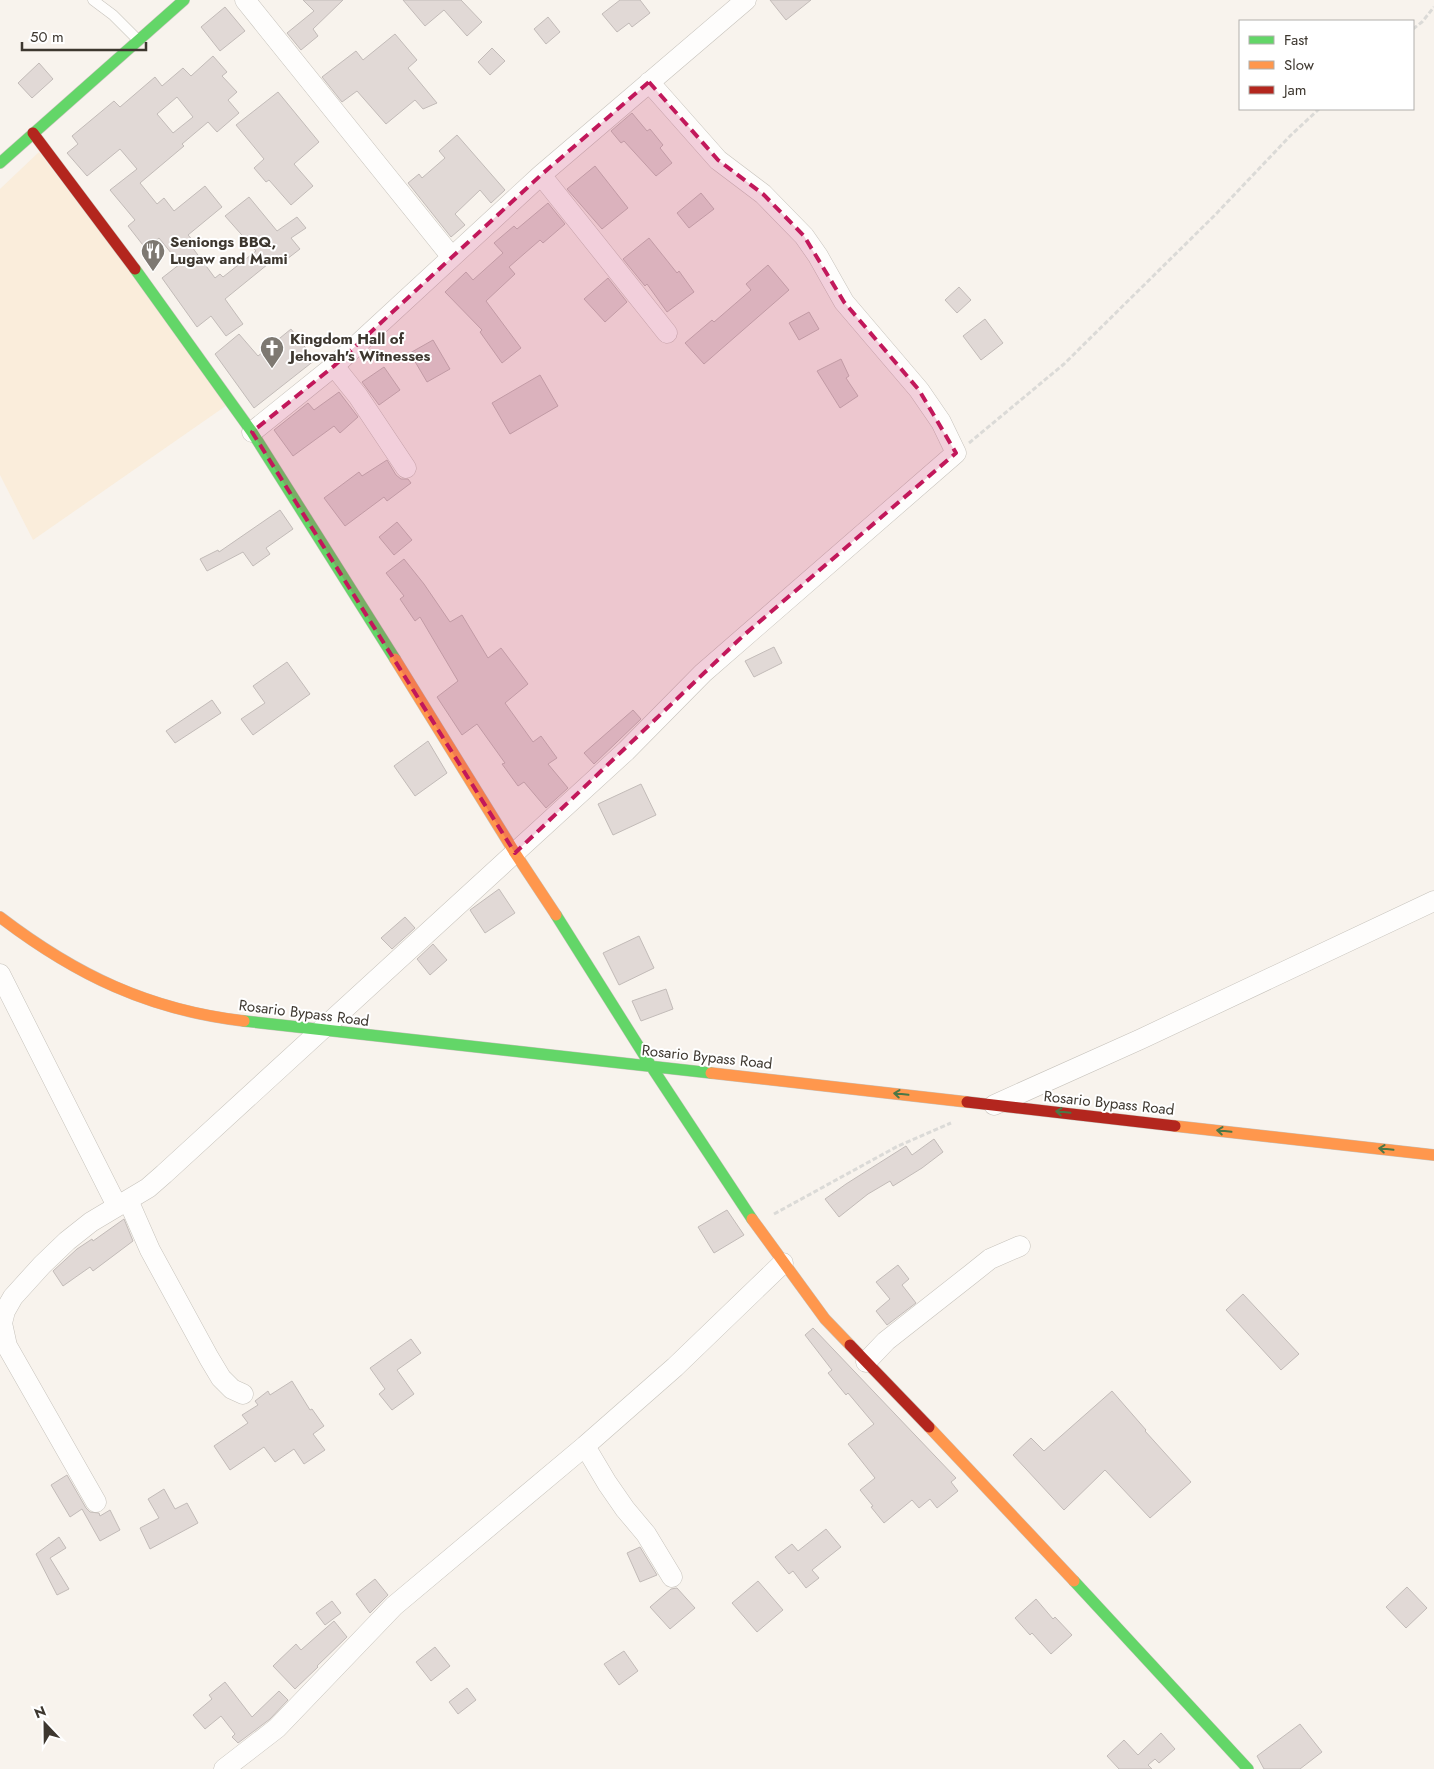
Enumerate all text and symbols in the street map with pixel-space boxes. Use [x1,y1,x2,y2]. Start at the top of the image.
scale bar [22,20,146,52]
legend [1239,20,1414,110]
text: 50 m [30,26,64,48]
text: Fast [1284,29,1308,51]
text: Slow [1284,54,1315,76]
text: Jam [1282,79,1307,101]
place label: Seniongs BBQ, Lugaw and Mami [170,231,288,270]
restaurant icon: Seniongs BBQ, Lugaw and Mami [140,238,166,272]
place label: Kingdom Hall of Jehovah's Witnesses [287,328,431,367]
church icon: Kingdom Hall of Jehovah's Witnesses [259,335,285,369]
street label: Rosario Bypass Road [238,994,370,1032]
street label: Rosario Bypass Road [641,1039,773,1075]
street label: Rosario Bypass Road [1043,1085,1175,1121]
one-way arrow [893,1089,909,1099]
one-way arrow [1055,1107,1071,1117]
one-way arrow [1216,1126,1232,1136]
one-way arrow [1378,1144,1394,1154]
north arrow [20,1699,70,1749]
text: N [31,1701,49,1723]

